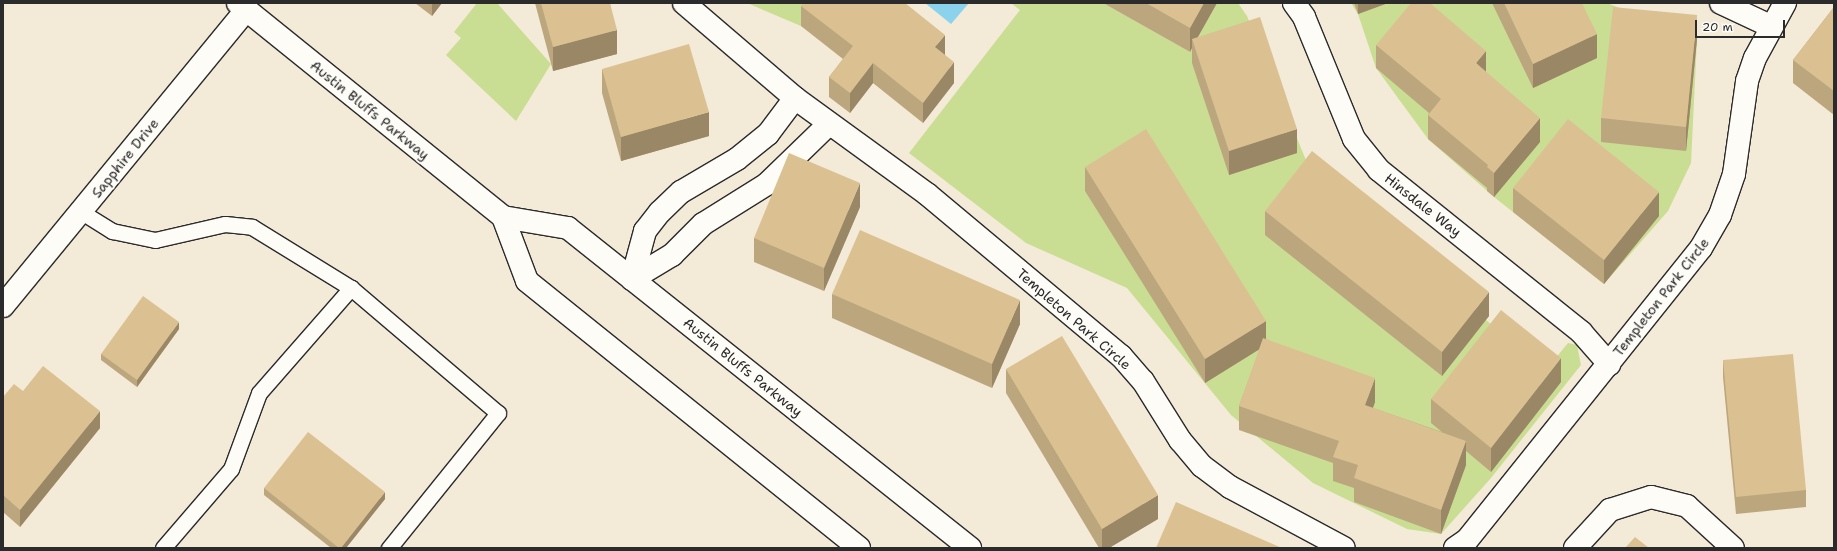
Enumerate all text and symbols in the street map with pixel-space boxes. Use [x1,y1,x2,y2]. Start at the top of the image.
scale bar [1697,12,1787,38]
text: 20 m [1702,19,1733,35]
street label: Austin Bluffs Parkway [307,57,433,163]
street label: Sapphire Drive [88,115,162,201]
street label: Hinsdale Way [1381,170,1465,240]
street label: Templeton Park Circle [1610,234,1712,360]
street label: Templeton Park Circle [1014,265,1134,373]
street label: Austin Bluffs Parkway [680,314,806,420]

